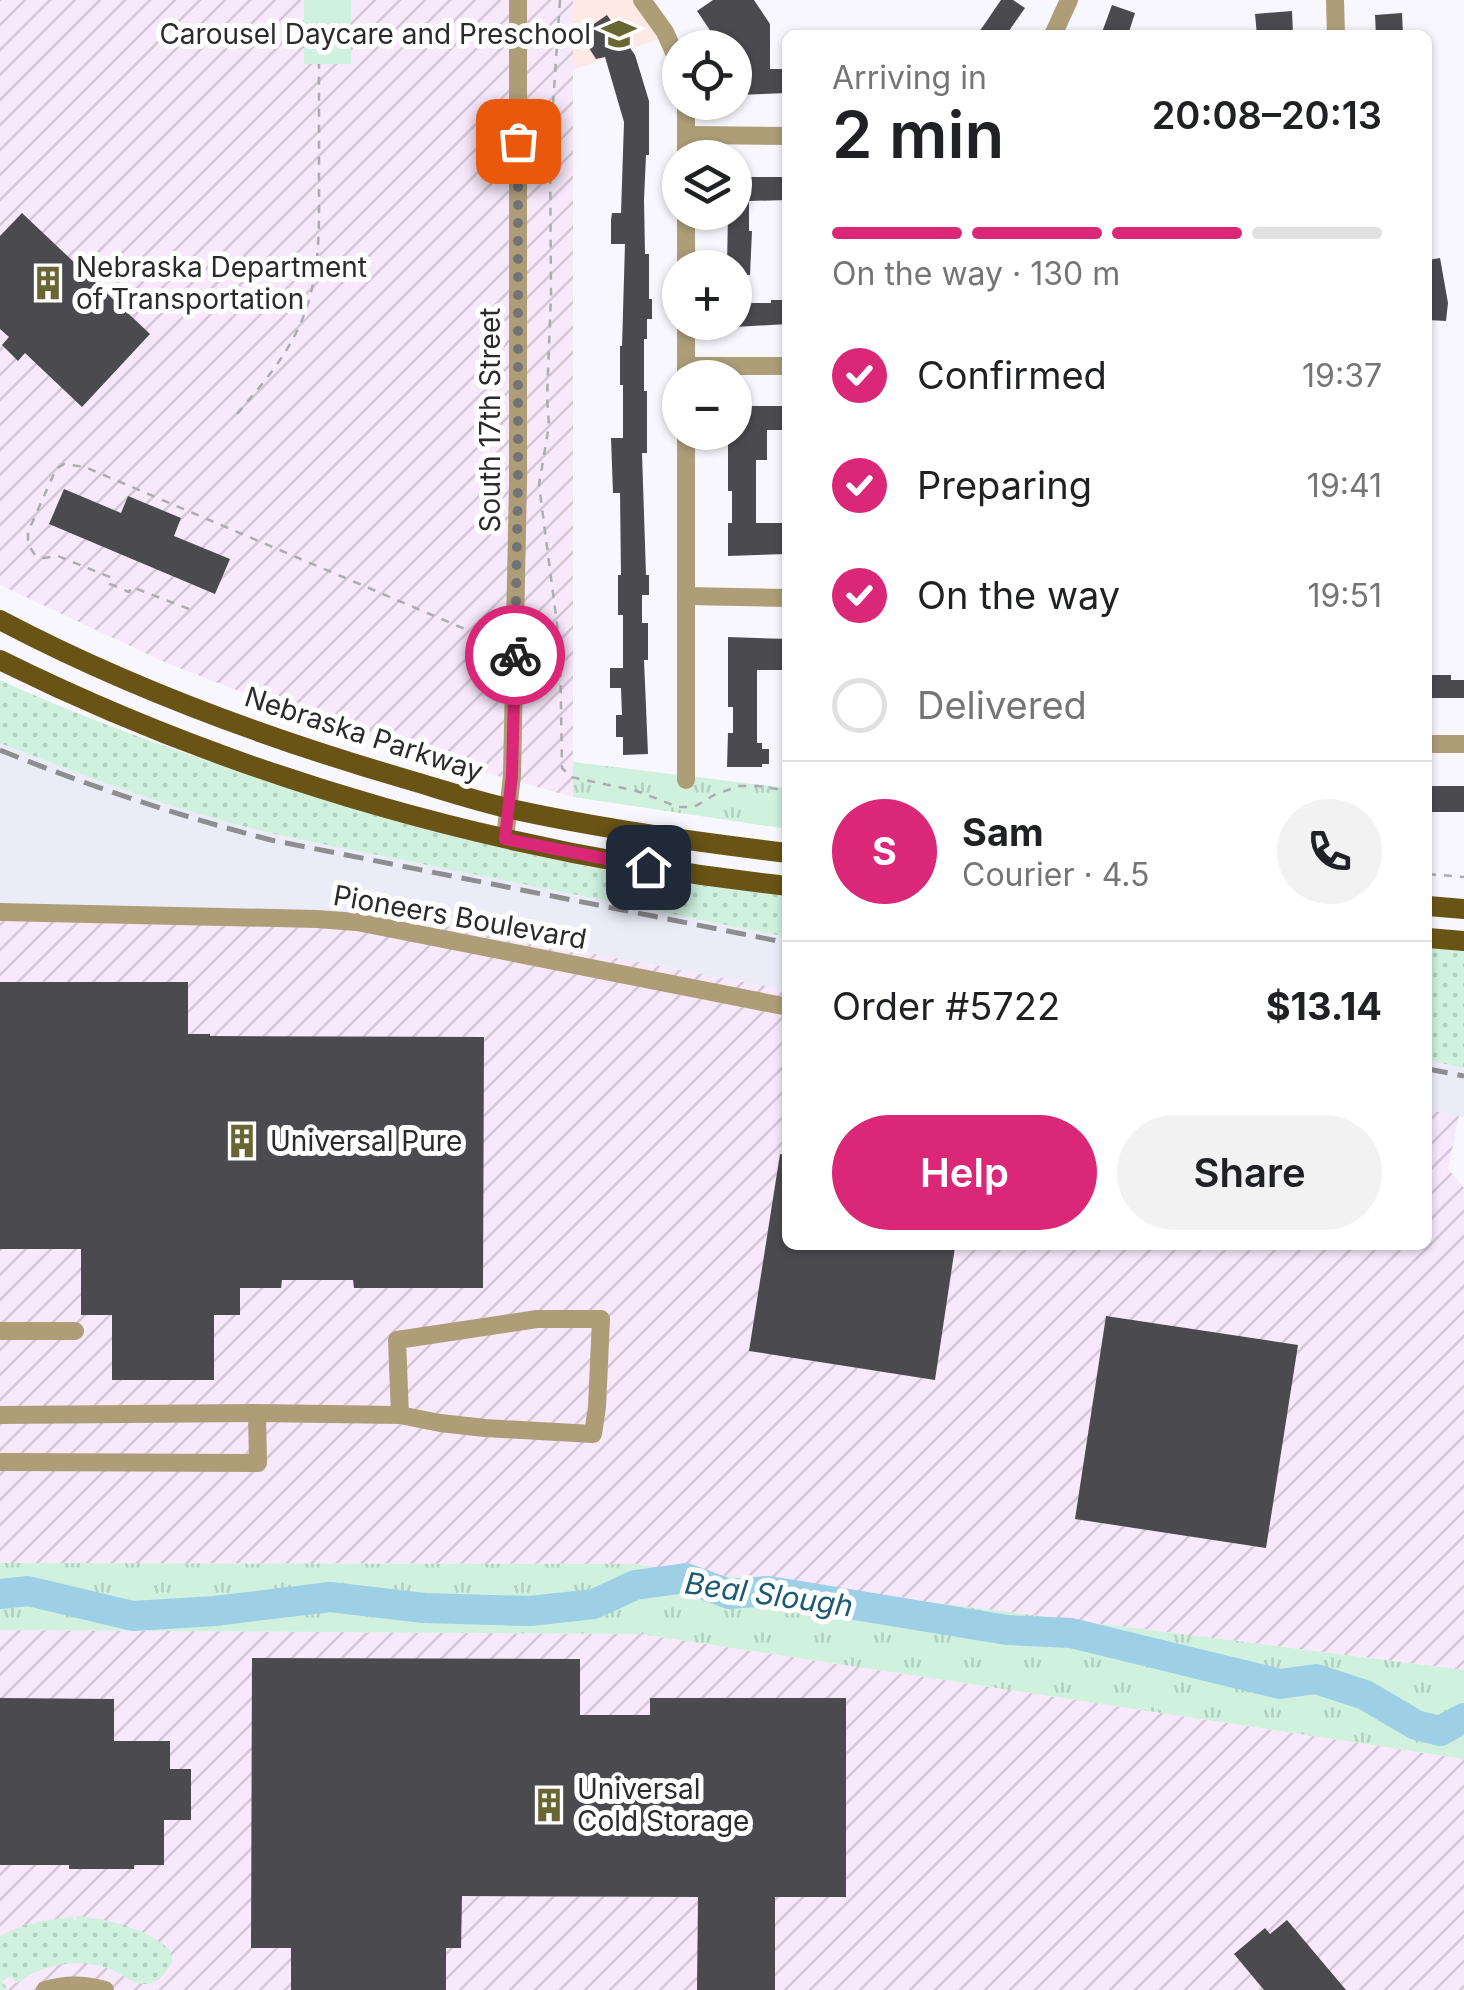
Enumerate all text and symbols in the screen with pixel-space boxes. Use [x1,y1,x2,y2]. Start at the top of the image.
school or university icon: Carousel Daycare and Preschool [600,15,638,53]
place label: Carousel Daycare and Preschool [159,17,591,51]
map controls [662,30,752,450]
button: locate [662,30,752,120]
text: Arriving in [832,58,987,97]
text: 20:08–20:13 [1152,92,1382,138]
text: 2 min [832,95,1004,174]
pin [476,99,561,184]
icon: bag [491,114,546,169]
button: layers [662,140,752,230]
place label: Nebraska Department of Transportation [76,250,367,316]
button: + [662,250,752,340]
text: On the way · 130 m [832,254,1120,293]
building icon: Nebraska Department of Transportation [29,264,67,302]
street label: South 17th Street [473,308,507,532]
icon: check [832,348,887,403]
text: Confirmed [917,352,1107,398]
text: 19:37 [1302,356,1382,395]
button: − [662,360,752,450]
icon: check [832,458,887,513]
text: Preparing [917,462,1092,508]
text: 19:41 [1307,466,1382,505]
icon: check [832,568,887,623]
text: On the way [917,572,1120,618]
text: 19:51 [1307,576,1382,615]
courier [465,605,565,705]
icon: bike [488,628,543,683]
street label: Nebraska Parkway [241,679,487,789]
text: Delivered [917,682,1087,728]
button: phone [1277,799,1382,904]
text: Sam [962,809,1044,855]
pin [606,825,691,910]
text: S [872,828,897,874]
icon: home [621,840,676,895]
text: Courier · 4.5 [962,855,1150,894]
street label: Pioneers Boulevard [331,878,589,956]
text: Order #5722 [832,983,1060,1029]
text: $13.14 [1266,983,1382,1029]
button: Help [832,1115,1097,1230]
button: Share [1117,1115,1382,1230]
building icon: Universal Pure [223,1122,261,1160]
place label: Universal Pure [270,1124,462,1158]
water label: Beal Slough [683,1564,855,1624]
place label: Universal Cold Storage [577,1772,749,1838]
building icon: Universal Cold Storage [530,1786,568,1824]

